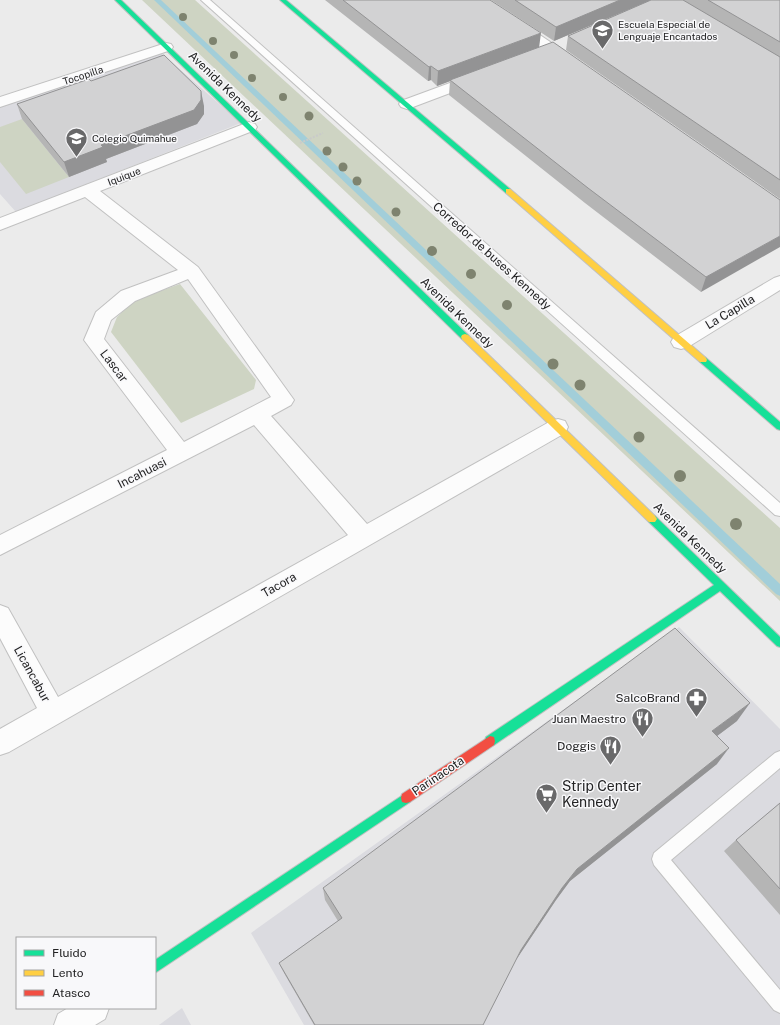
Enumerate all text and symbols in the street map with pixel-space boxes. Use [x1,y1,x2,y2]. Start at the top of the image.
school or university icon: Escuela Especial de Lenguaje Encantados [590,17,616,50]
place label: Escuela Especial de Lenguaje Encantados [618,18,717,42]
street label: Avenida Kennedy [186,49,265,126]
street label: Tocopilla [61,63,105,87]
school or university icon: Colegio Quimahue [63,125,89,158]
place label: Colegio Quimahue [92,132,177,144]
street label: Iquique [106,164,143,188]
street label: Corredor de buses Kennedy [430,199,554,313]
street label: Avenida Kennedy [418,275,497,352]
street label: La Capilla [703,292,757,332]
street label: Lascar [97,347,131,385]
street label: Incahuasi [115,455,169,491]
street label: Avenida Kennedy [651,500,730,577]
street label: Tacora [259,570,299,600]
street label: Licancabur [11,644,53,705]
pharmacy icon: SalcoBrand [683,685,709,718]
place label: SalcoBrand [616,691,680,705]
restaurant icon: Juan Maestro [629,706,655,739]
place label: Juan Maestro [552,712,626,726]
restaurant icon: Doggis [598,733,624,766]
place label: Doggis [557,739,596,753]
street label: Parinacota [409,754,467,798]
place label: Strip Center Kennedy [562,778,641,810]
supermarket icon: Strip Center Kennedy [534,781,560,814]
legend [16,937,156,1009]
text: Fluido [52,946,87,960]
text: Lento [52,966,84,980]
text: Atasco [52,986,91,1000]

